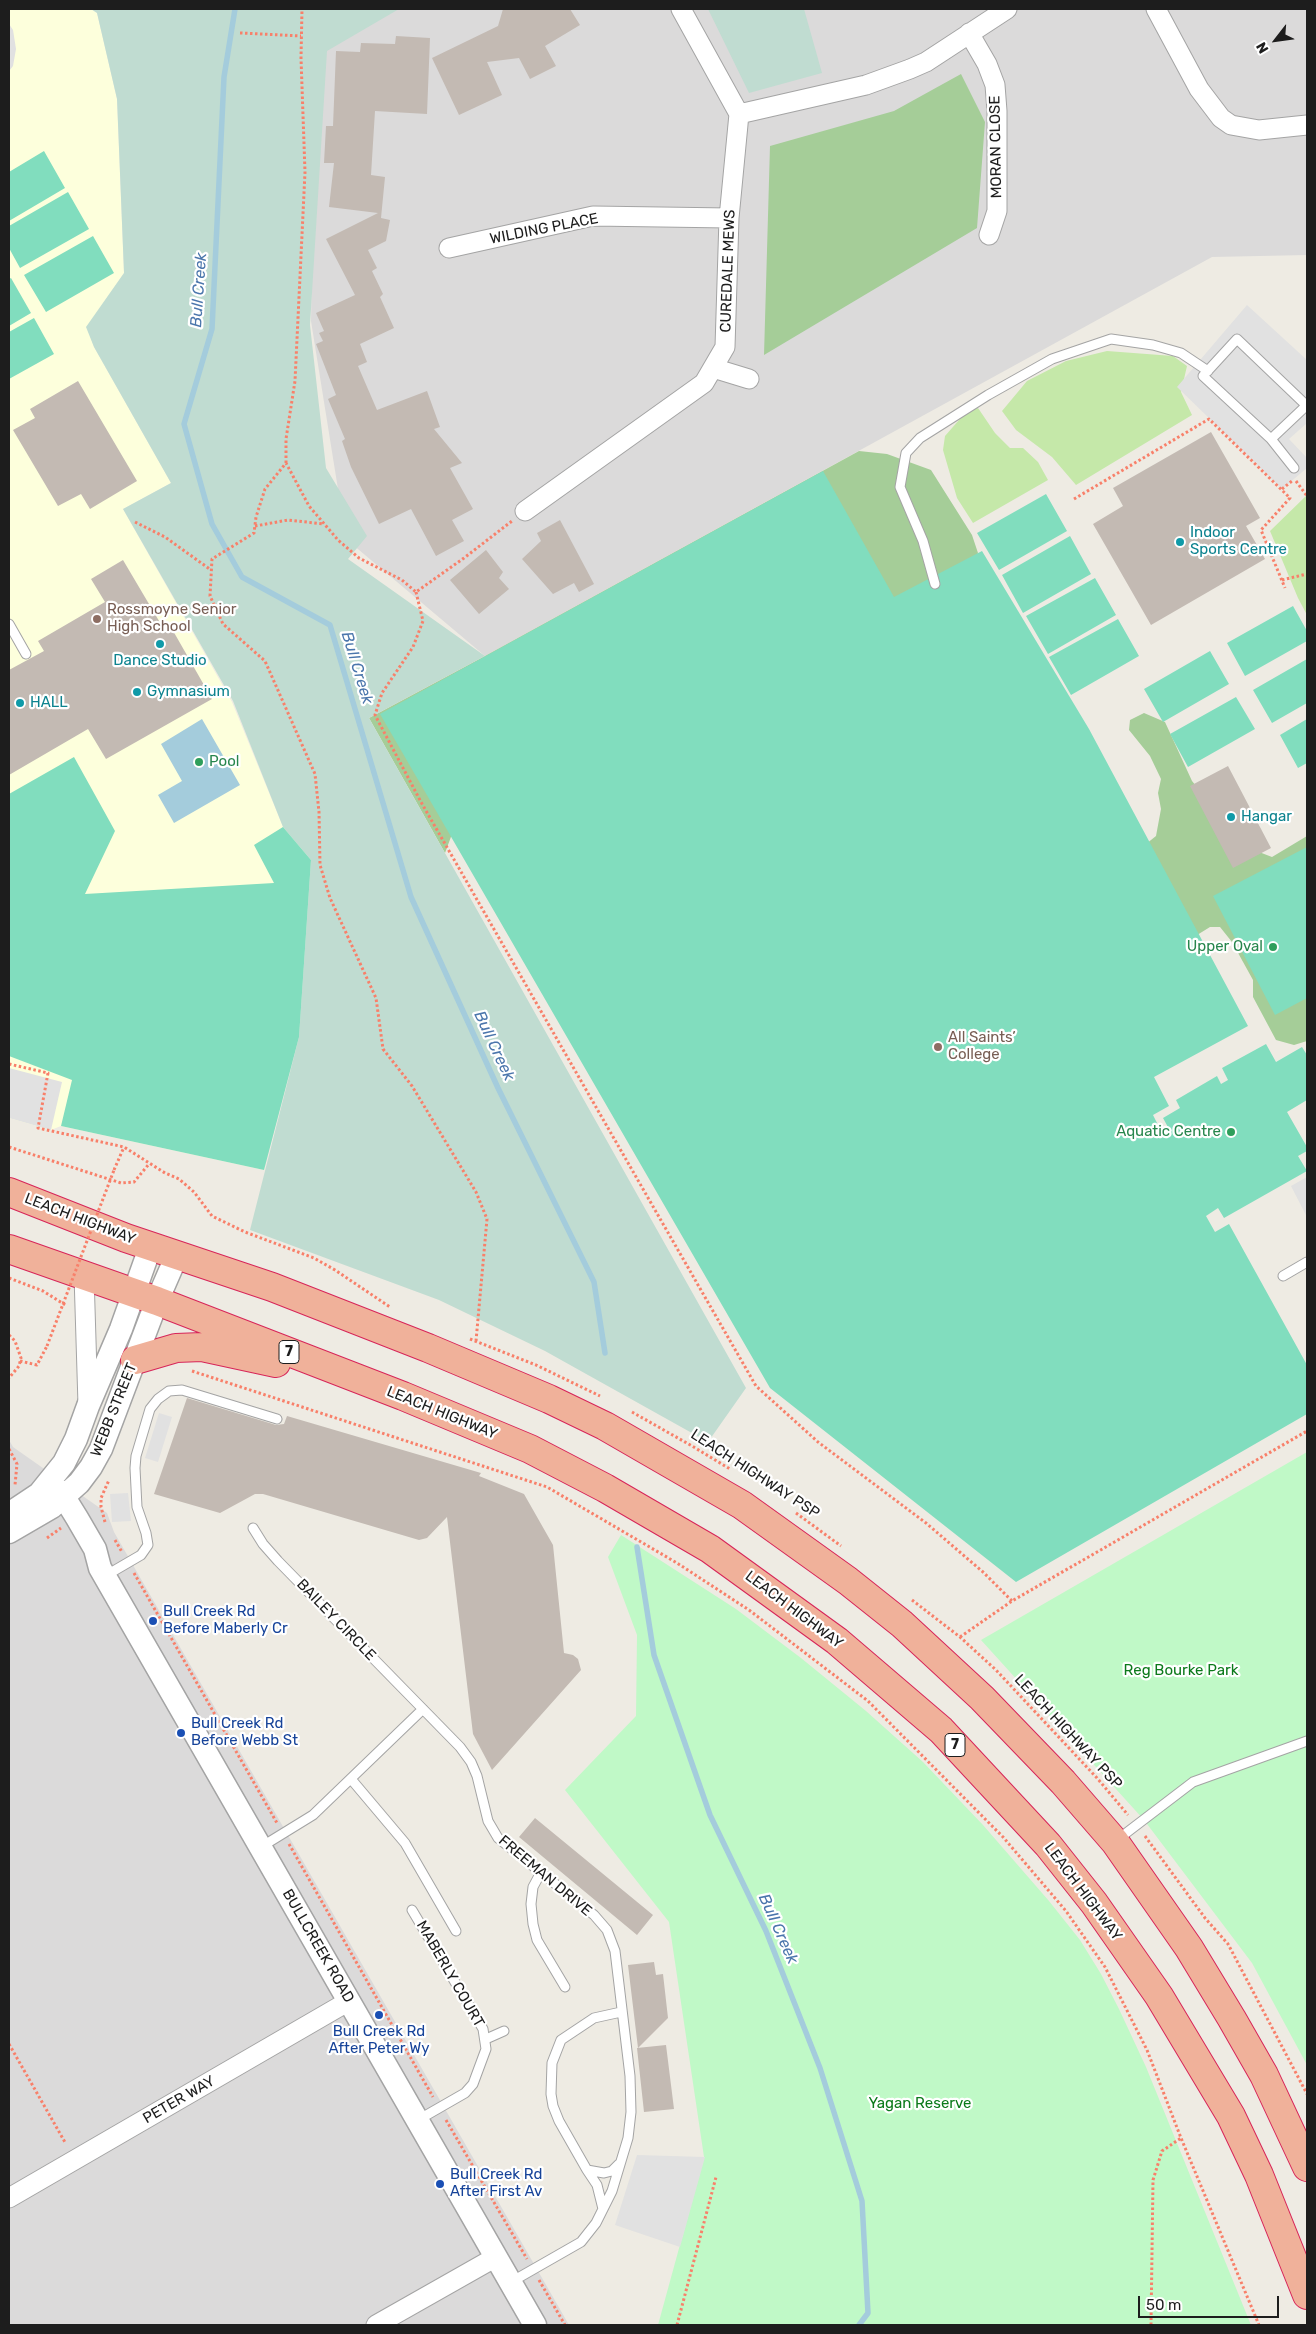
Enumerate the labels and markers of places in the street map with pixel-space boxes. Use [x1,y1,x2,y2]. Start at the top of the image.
place label: Indoor Sports Centre [1190,524,1287,559]
marker: Indoor Sports Centre [1174,536,1186,548]
place label: Rossmoyne Senior High School [107,601,236,636]
marker: Rossmoyne Senior High School [91,613,103,625]
marker: Dance Studio [154,638,166,650]
place label: Dance Studio [113,652,207,670]
place label: Gymnasium [147,683,230,701]
marker: Gymnasium [131,686,143,698]
place label: HALL [30,694,68,712]
marker: HALL [14,697,26,709]
place label: Pool [209,753,239,771]
marker: Pool [193,756,205,768]
place label: Hangar [1241,808,1292,826]
marker: Hangar [1225,811,1237,823]
place label: Upper Oval [1187,938,1263,956]
marker: Upper Oval [1267,941,1279,953]
place label: All Saints’ College [948,1029,1016,1064]
marker: All Saints’ College [932,1041,944,1053]
place label: Aquatic Centre [1116,1123,1221,1141]
marker: Aquatic Centre [1225,1126,1237,1138]
place label: Bull Creek Rd Before Maberly Cr [163,1603,288,1638]
marker: Bull Creek Rd Before Maberly Cr [147,1615,159,1627]
place label: Bull Creek Rd Before Webb St [191,1715,298,1750]
marker: Bull Creek Rd Before Webb St [175,1727,187,1739]
marker: Bull Creek Rd After Peter Wy [373,2009,385,2021]
place label: Bull Creek Rd After Peter Wy [329,2023,429,2058]
place label: Bull Creek Rd After First Av [450,2166,542,2201]
marker: Bull Creek Rd After First Av [434,2178,446,2190]

